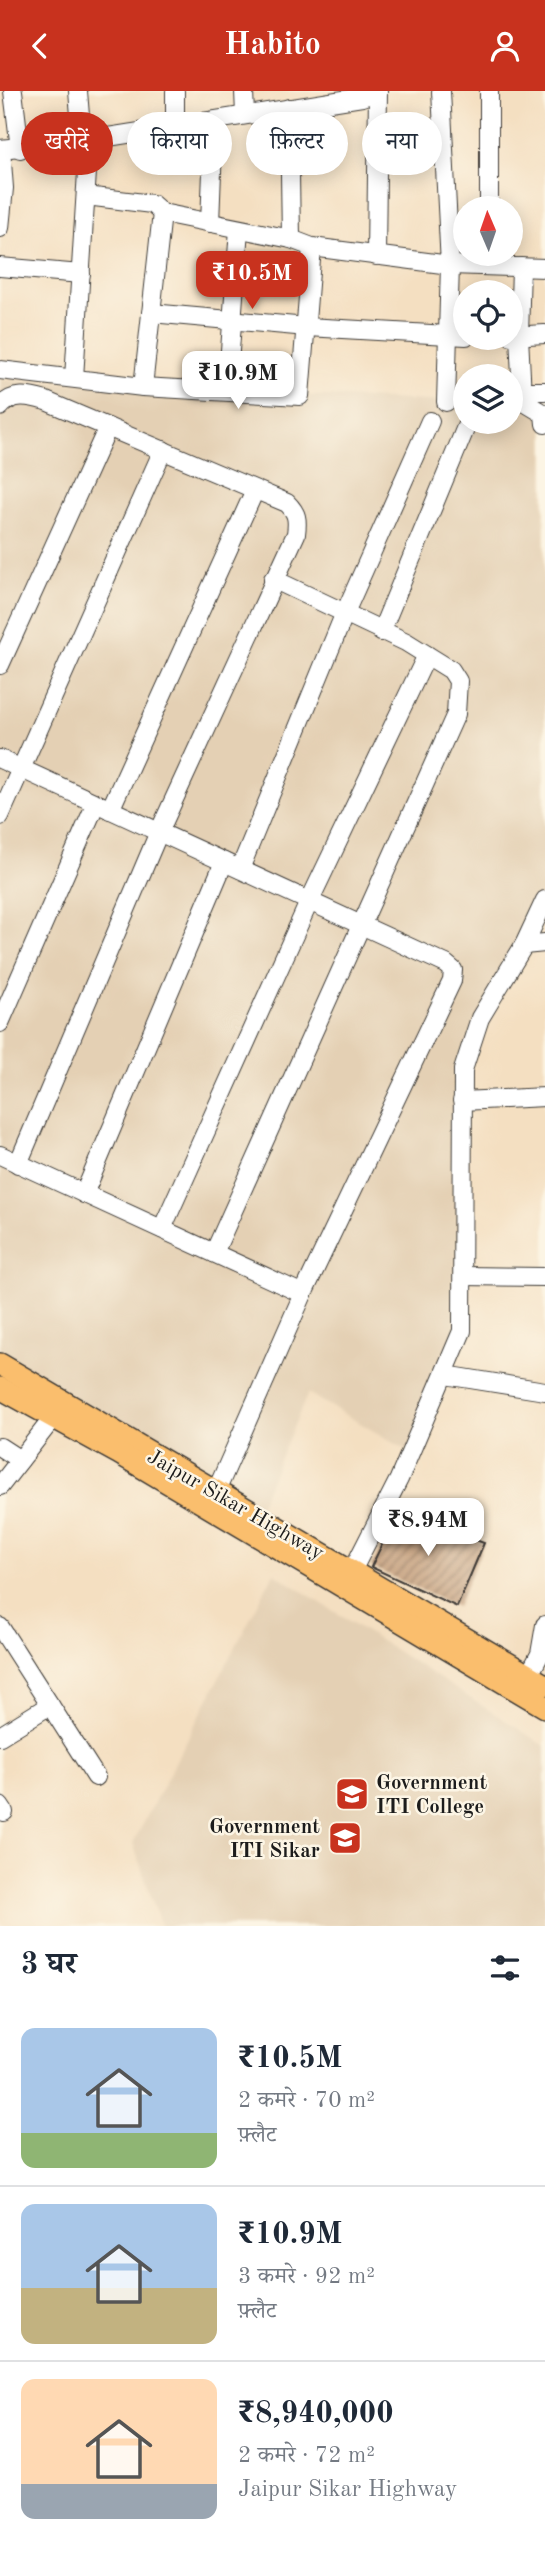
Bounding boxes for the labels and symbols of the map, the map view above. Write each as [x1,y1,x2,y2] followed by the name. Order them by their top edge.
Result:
[453,196,523,266] north arrow
[195,251,309,311] pin: ₹10.5M
[181,351,295,411] pin: ₹10.9M
[143,1446,327,1564] street label: Jaipur Sikar Highway
[371,1499,485,1558] pin: ₹8.94M
[376,1773,487,1818] place label: Government ITI College
[333,1775,371,1813] school or university icon: Government ITI College
[209,1817,320,1862] place label: Government ITI Sikar
[326,1819,364,1857] school or university icon: Government ITI Sikar

